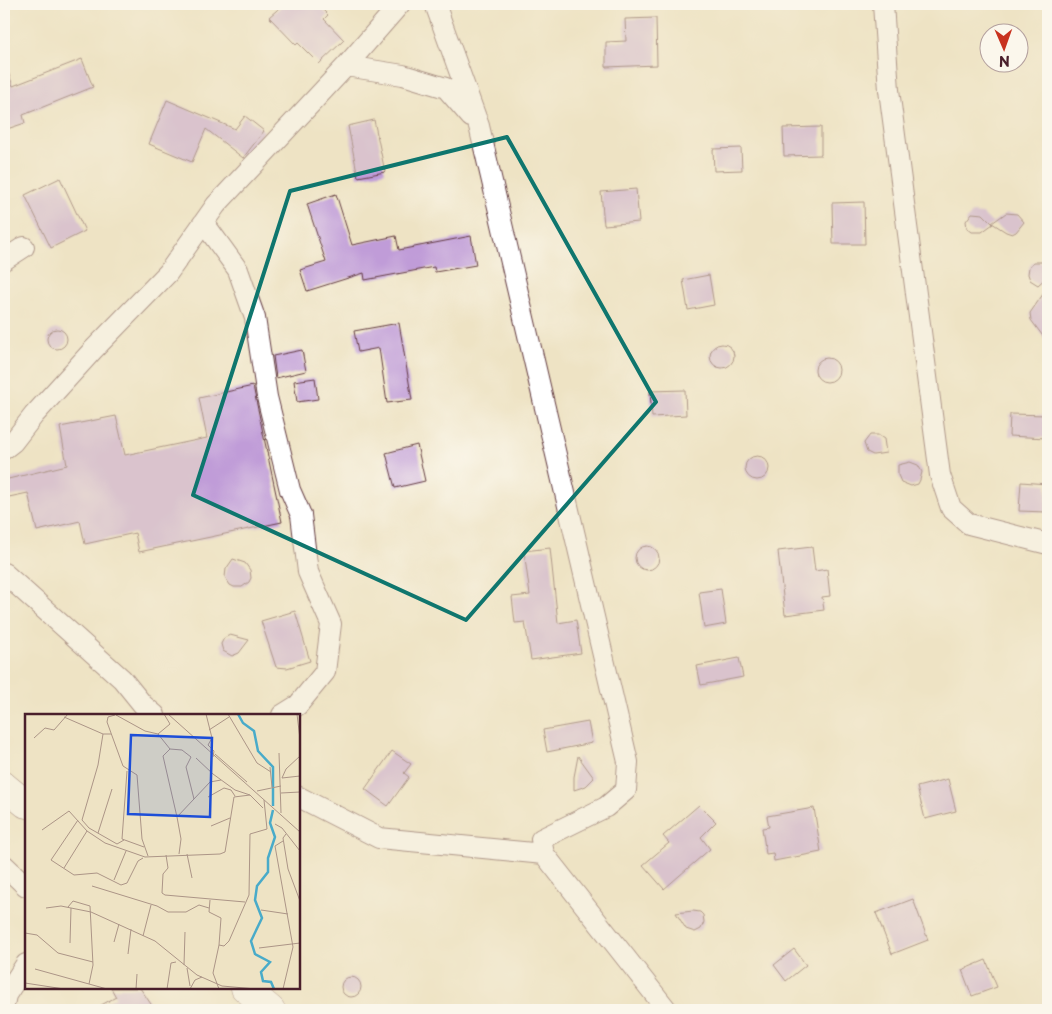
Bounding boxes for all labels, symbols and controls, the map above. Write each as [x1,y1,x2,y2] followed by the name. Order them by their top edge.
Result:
[980,22,1030,72] north arrow
[999,51,1010,72] text: N
[25,714,300,989] inset map

